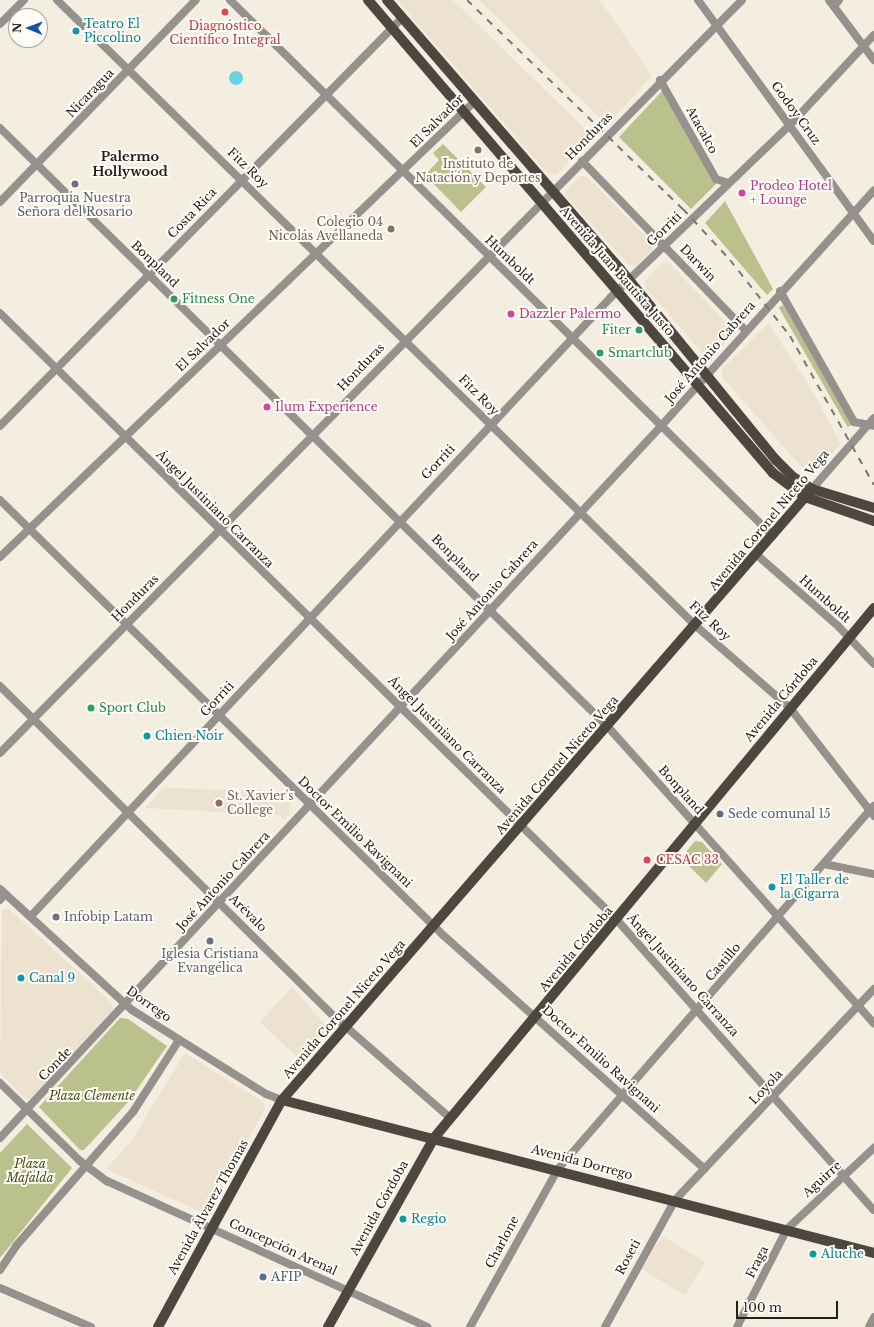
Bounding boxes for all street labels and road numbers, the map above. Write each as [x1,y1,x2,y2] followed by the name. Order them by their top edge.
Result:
[63,66,117,120] street label: Nicaragua
[768,78,824,148] street label: Godoy Cruz
[407,91,467,151] street label: El Salvador
[683,104,721,156] street label: Atacalco
[563,109,615,163] street label: Honduras
[225,145,271,191] street label: Fitz Roy
[165,185,219,241] street label: Costa Rica
[557,203,677,339] street label: Avenida Juan Bautista Justo
[644,209,684,249] street label: Gorriti
[482,233,538,287] street label: Humboldt
[128,238,182,290] street label: Bonpland
[677,242,719,284] street label: Darwin
[662,298,758,406] street label: José Antonio Cabrera
[173,316,233,374] street label: El Salvador
[335,340,387,394] street label: Honduras
[456,372,502,418] street label: Fitz Roy
[418,442,458,482] street label: Gorriti
[153,447,277,571] street label: Ángel Justiniano Carranza
[706,447,832,593] street label: Avenida Coronel Niceto Vega
[429,532,481,584] street label: Bonpland
[443,537,541,643] street label: José Antonio Cabrera
[108,571,162,625] street label: Honduras
[796,572,854,626] street label: Humboldt
[686,598,734,644] street label: Fitz Roy
[741,654,821,744] street label: Avenida Córdoba
[385,673,509,797] street label: Ángel Justiniano Carranza
[197,679,237,719] street label: Gorriti
[493,693,621,837] street label: Avenida Coronel Niceto Vega
[655,763,707,817] street label: Bonpland
[295,774,415,890] street label: Doctor Emilio Ravignani
[173,828,273,934] street label: José Antonio Cabrera
[226,891,270,935] street label: Arévalo
[536,904,616,994] street label: Avenida Córdoba
[624,911,742,1039] street label: Ángel Justiniano Carranza
[280,937,408,1081] street label: Avenida Coronel Niceto Vega
[702,940,744,984] street label: Castillo
[124,983,174,1025] street label: Dorrego
[539,1002,663,1116] street label: Doctor Emilio Ravignani
[36,1044,74,1084] street label: Conde
[746,1067,786,1107] street label: Loyola
[165,1136,251,1278] street label: Avenida Álvarez Thomas
[530,1141,634,1183] street label: Avenida Dorrego
[347,1158,411,1258] street label: Avenida Córdoba
[800,1158,844,1200] street label: Aguirre
[482,1213,522,1271] street label: Charlone
[227,1216,339,1278] street label: Concepción Arenal
[613,1237,643,1277] street label: Roseti
[743,1244,771,1280] street label: Fraga

